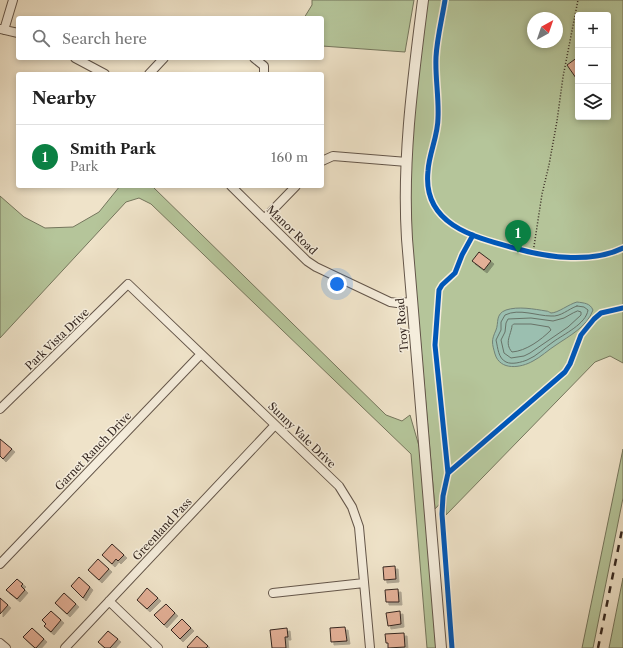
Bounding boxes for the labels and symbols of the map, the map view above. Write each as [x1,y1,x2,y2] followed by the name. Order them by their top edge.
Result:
[527,12,563,48] north arrow
[264,202,320,258] street label: Manor Road
[505,220,531,253] pin: 1
[327,274,347,294] your location
[393,297,411,353] street label: Troy Road
[22,305,92,373] street label: Park Vista Drive
[265,399,339,471] street label: Sunny Vale Drive
[52,409,134,493] street label: Garnet Ranch Drive
[129,495,195,563] street label: Greenland Pass

